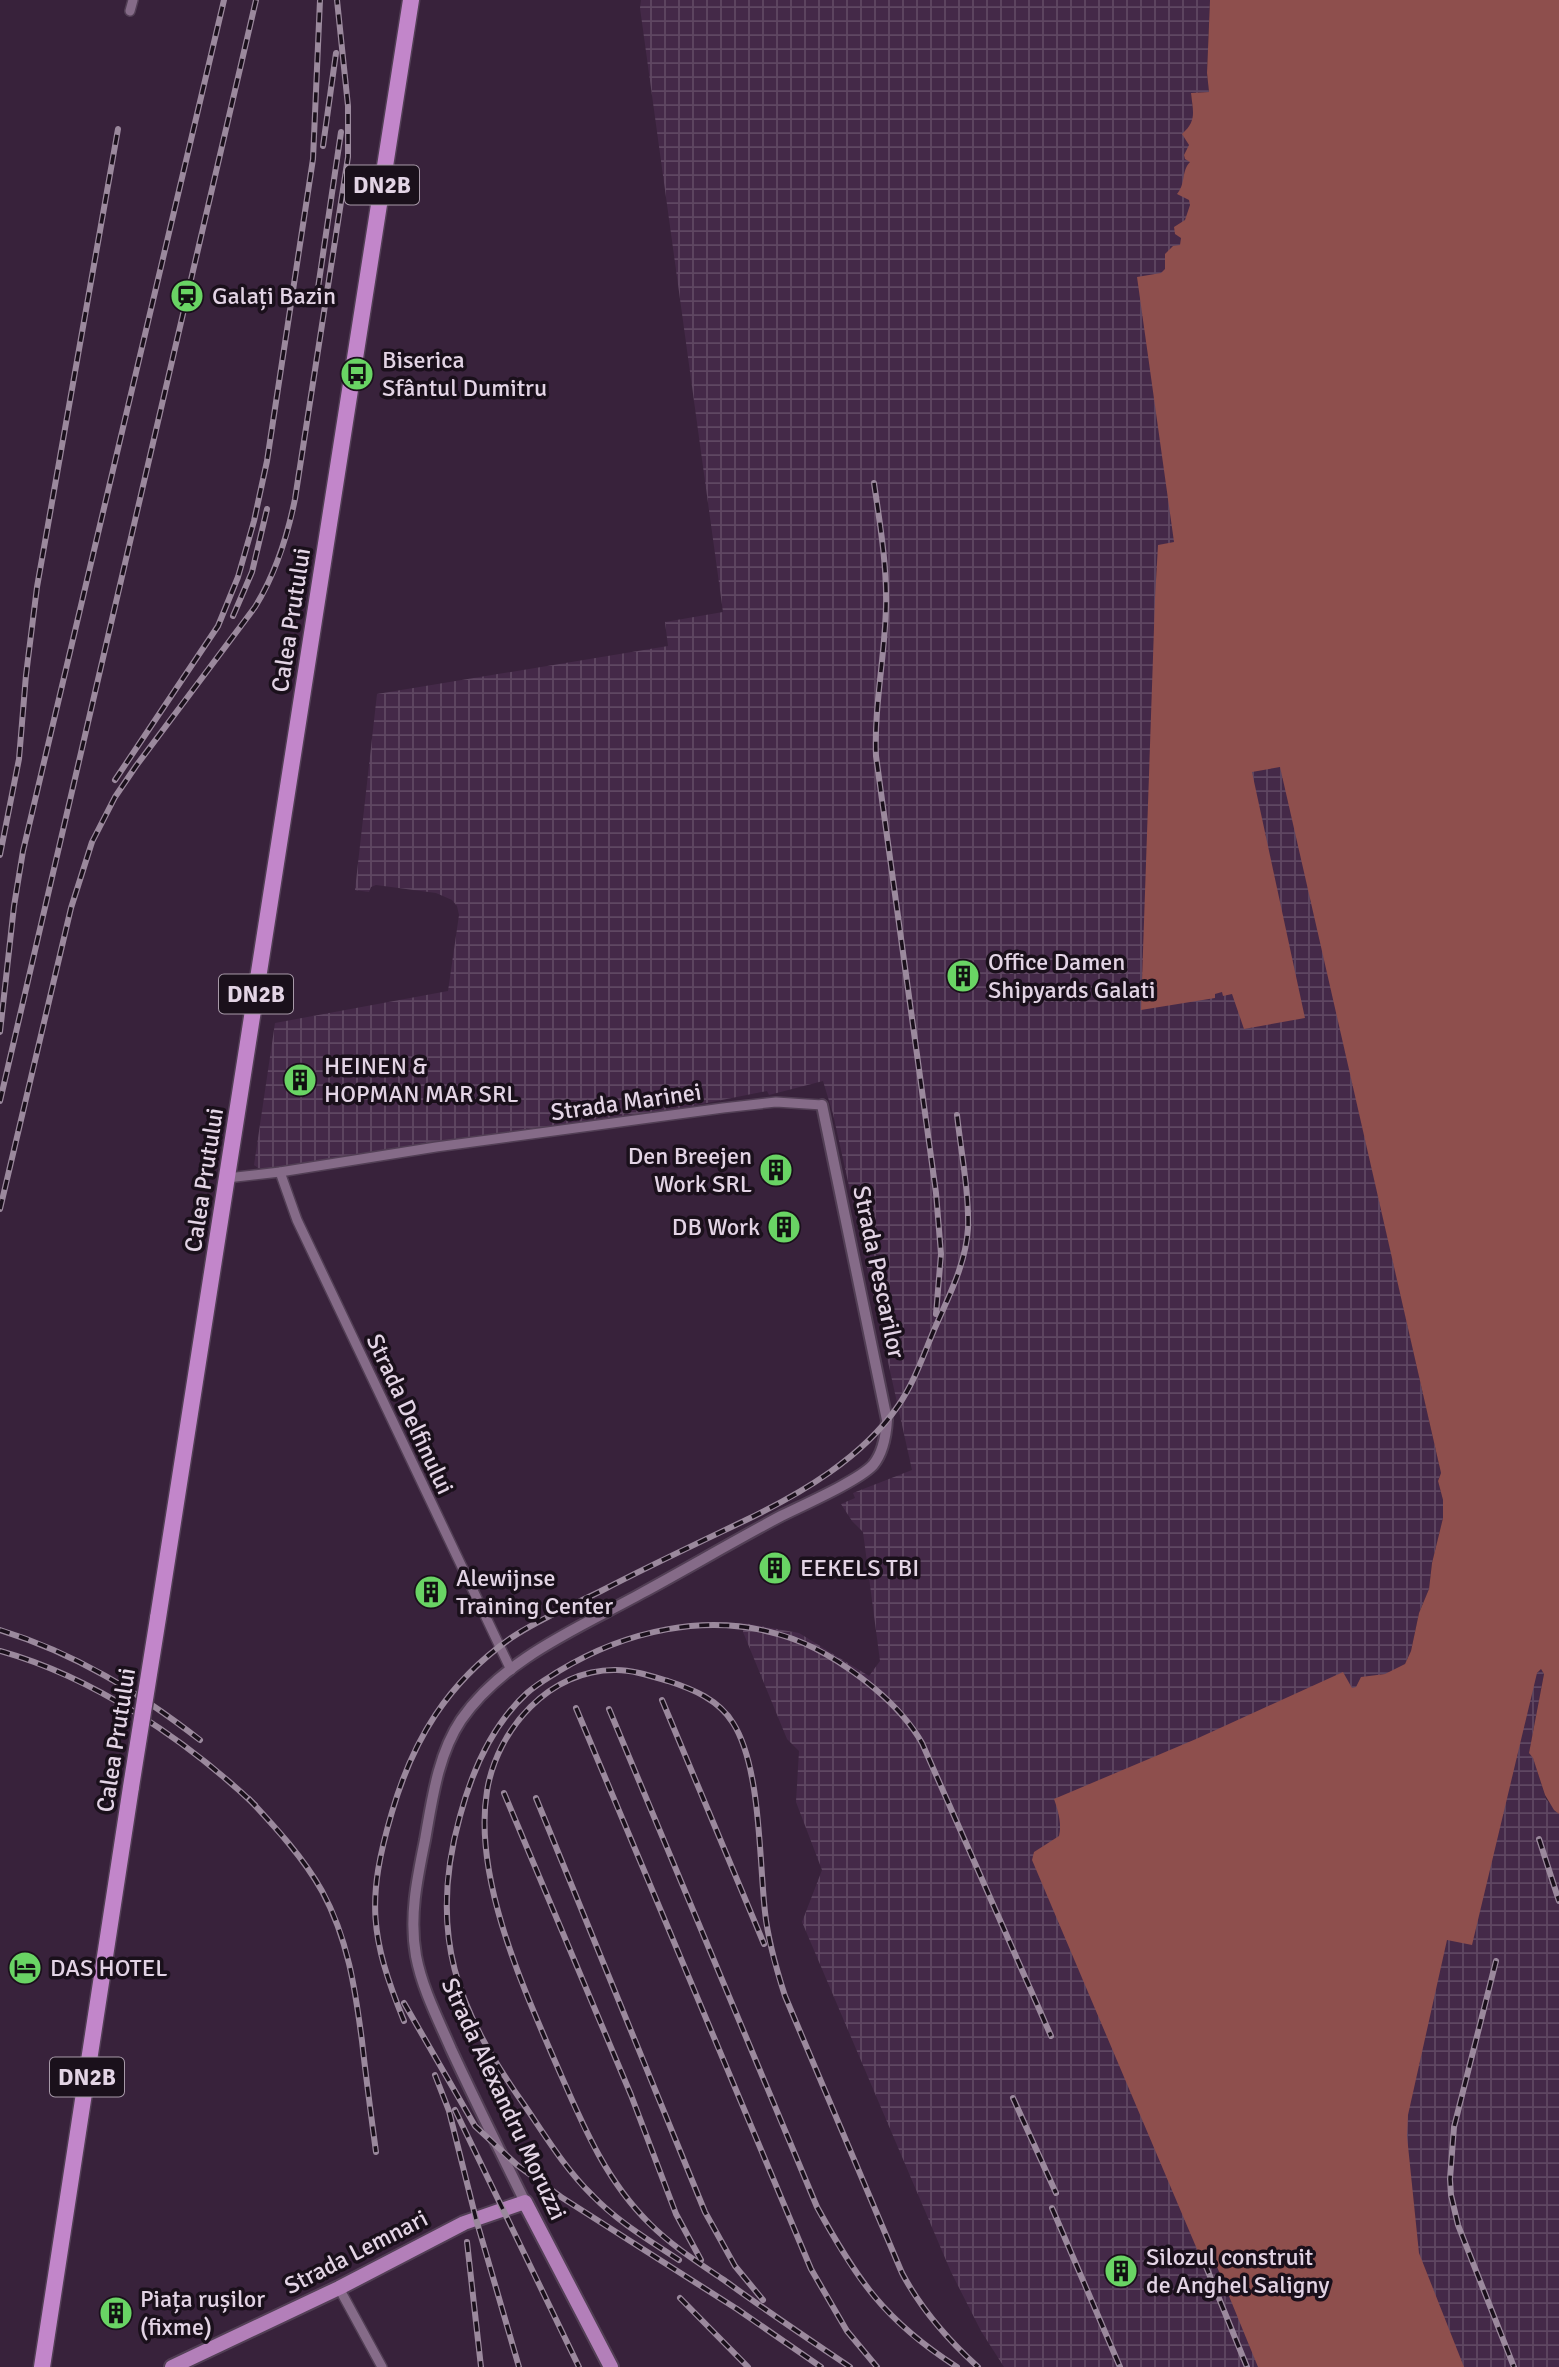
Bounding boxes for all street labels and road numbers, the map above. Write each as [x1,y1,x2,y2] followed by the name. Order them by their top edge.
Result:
[345,166,419,204] road number: DN2B
[265,546,317,694] street label: Calea Prutului
[219,974,293,1014] road number: DN2B
[549,1077,703,1127] street label: Strada Marinei
[178,1106,230,1254] street label: Calea Prutului
[846,1183,912,1361] street label: Strada Pescarilor
[360,1329,460,1499] street label: Strada Delfinului
[90,1666,142,1814] street label: Calea Prutului
[435,1973,573,2225] street label: Strada Alexandru Moruzzi
[50,2058,124,2096] road number: DN2B
[279,2203,433,2301] street label: Strada Lemnari

